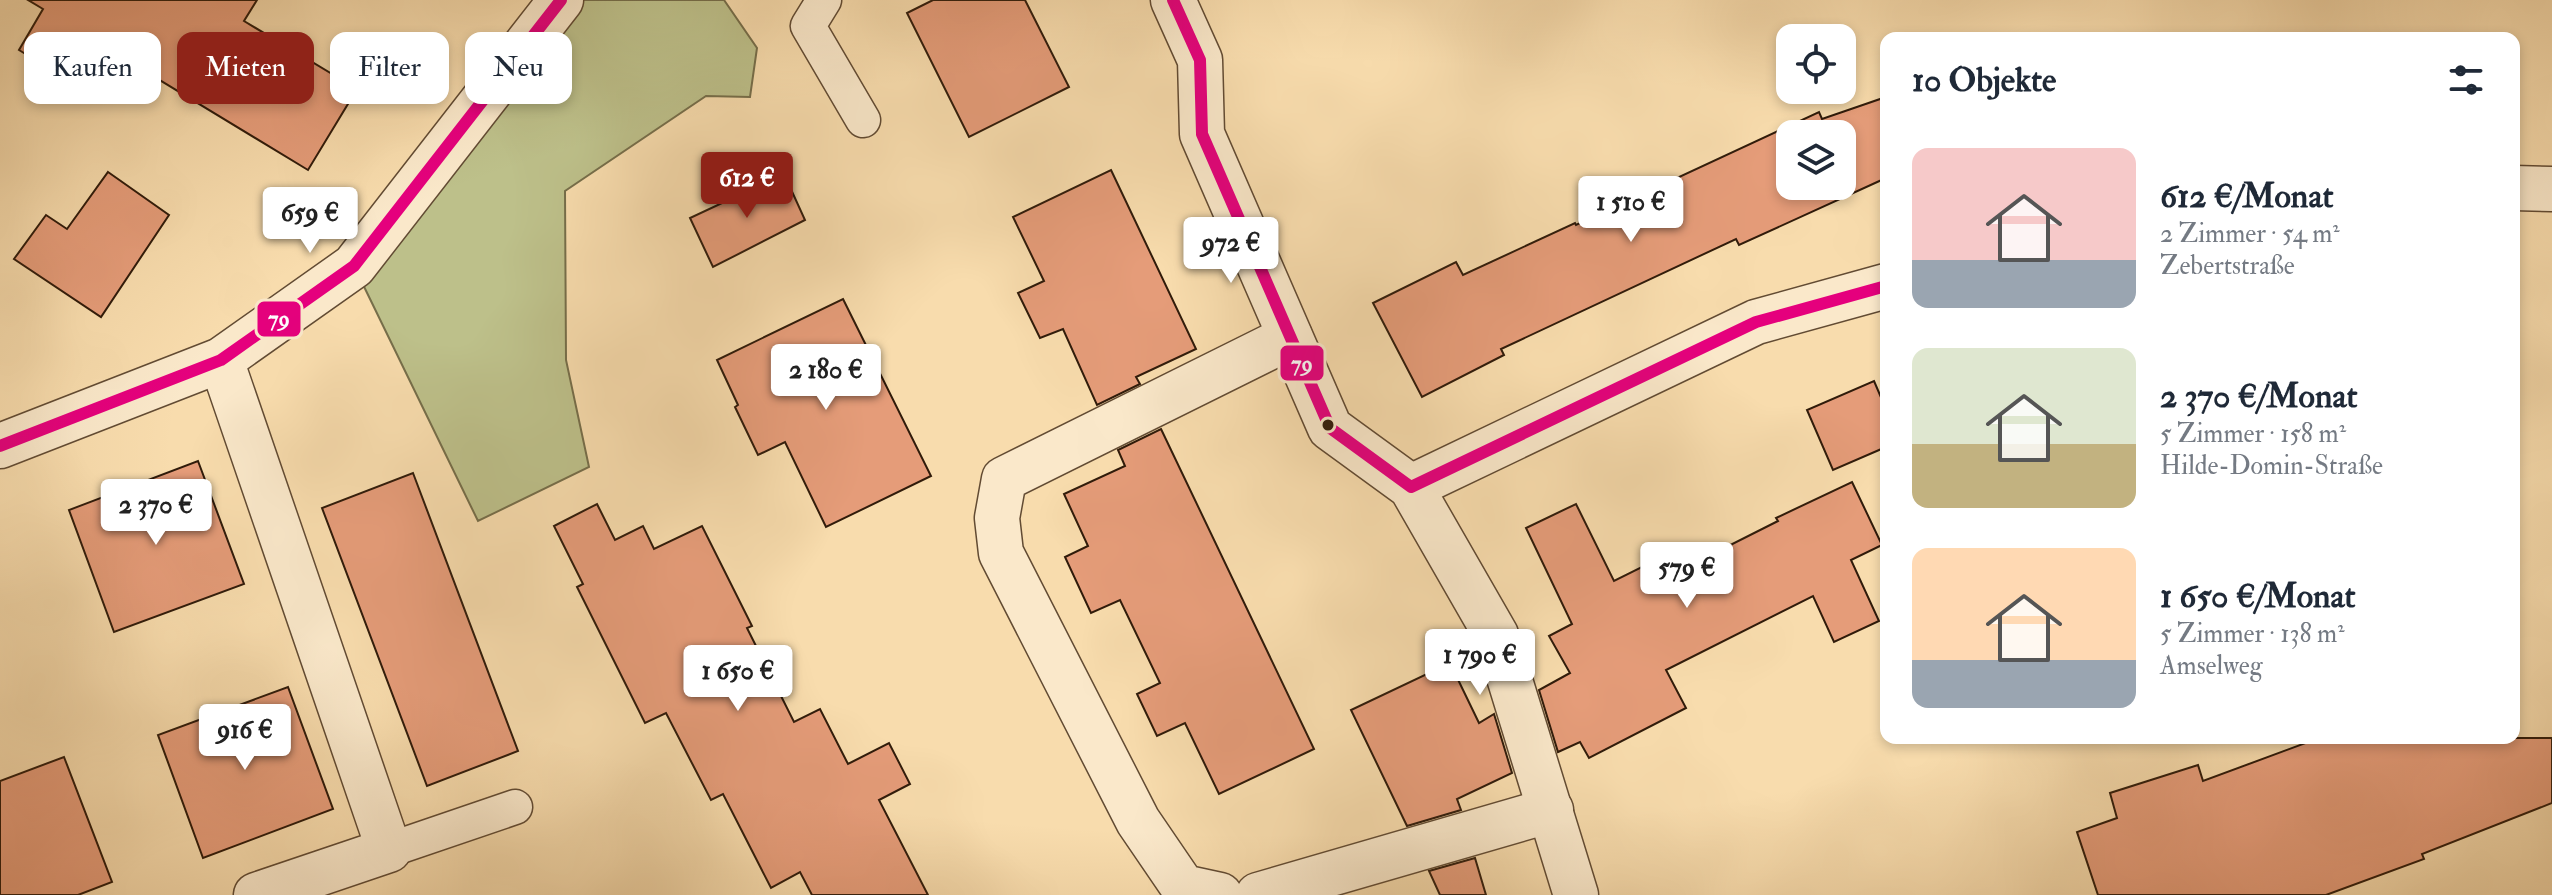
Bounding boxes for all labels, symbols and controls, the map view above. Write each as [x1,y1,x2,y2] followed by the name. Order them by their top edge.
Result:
[1776,24,1856,200] map controls
[1776,24,1856,104] button: locate
[24,32,161,104] chip: Kaufen
[177,32,314,104] chip: Mieten
[330,32,449,104] chip: Filter
[465,32,572,104] chip: Neu
[2444,58,2488,102] icon: filters
[1912,59,2056,102] text: 10 Objekte
[1776,120,1856,200] button: layers
[691,152,803,220] pin: 612 €
[719,162,775,194] text: 612 €
[2160,175,2333,218] text: 612 €/Monat
[1557,176,1705,244] pin: 1 510 €
[1976,180,2072,276] icon: home
[1596,186,1666,218] text: 1 510 €
[254,187,366,255] pin: 659 €
[281,197,339,229] text: 659 €
[1175,217,1287,285] pin: 972 €
[2160,218,2340,250] text: 2 Zimmer · 54 m²
[1201,227,1261,259] text: 972 €
[2160,250,2295,282] text: Zebertstraße
[256,300,302,338] line badge: 79
[268,305,290,333] text: 79
[752,344,900,412] pin: 2 180 €
[1279,344,1325,382] line badge: 79
[1291,350,1313,378] text: 79
[789,354,863,386] text: 2 180 €
[2160,375,2357,418] text: 2 370 €/Monat
[1976,380,2072,476] icon: home
[1320,417,1336,433] unlabelled marker
[2160,418,2346,450] text: 5 Zimmer · 158 m²
[2160,450,2383,482] text: Hilde-Domin-Straße
[82,479,230,547] pin: 2 370 €
[119,489,193,521] text: 2 370 €
[1631,542,1743,610] pin: 579 €
[1658,552,1716,584] text: 579 €
[2160,575,2356,618] text: 1 650 €/Monat
[1976,580,2072,676] icon: home
[2160,618,2345,650] text: 5 Zimmer · 138 m²
[1406,629,1554,697] pin: 1 790 €
[1443,639,1517,671] text: 1 790 €
[664,645,812,713] pin: 1 650 €
[2160,650,2262,682] text: Amselweg
[701,655,775,687] text: 1 650 €
[189,704,301,772] pin: 916 €
[217,714,273,746] text: 916 €

